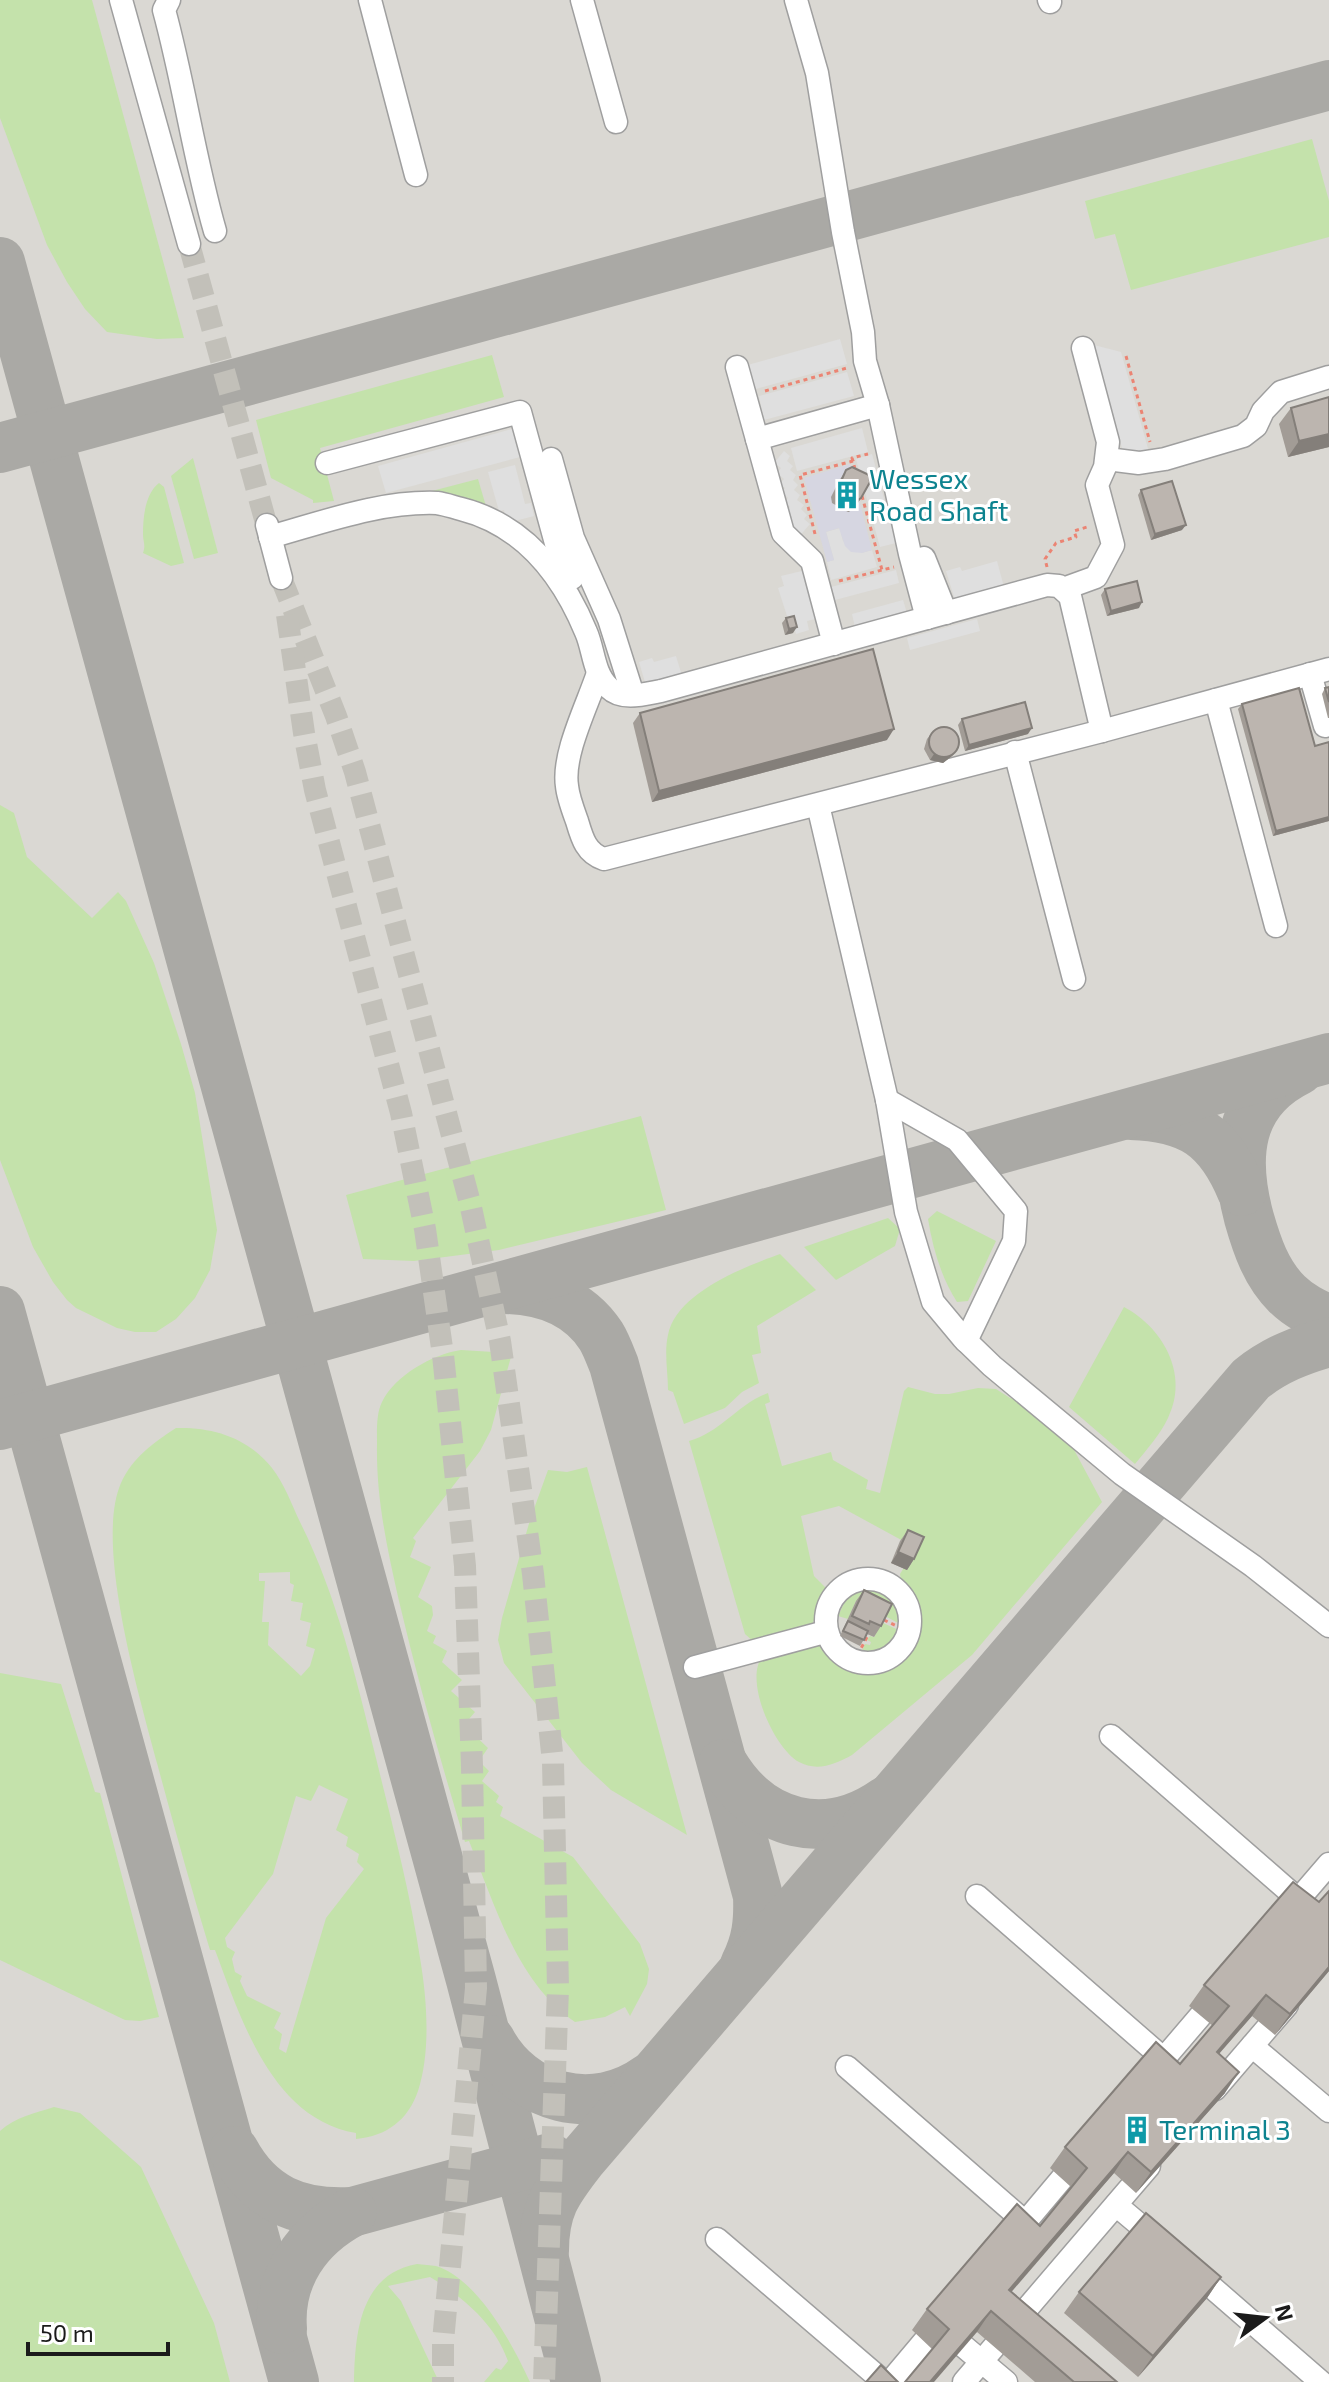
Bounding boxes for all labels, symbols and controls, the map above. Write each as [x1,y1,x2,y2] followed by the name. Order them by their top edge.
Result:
[869,461,1008,527] place label: Wessex Road Shaft
[832,480,862,510] building icon: Wessex Road Shaft
[1159,2112,1291,2146] place label: Terminal 3
[1122,2115,1152,2145] building icon: Terminal 3
[1225,2278,1305,2358] north arrow
[1271,2302,1300,2324] text: N
[28,2306,168,2356] scale bar
[40,2318,94,2347] text: 50 m

